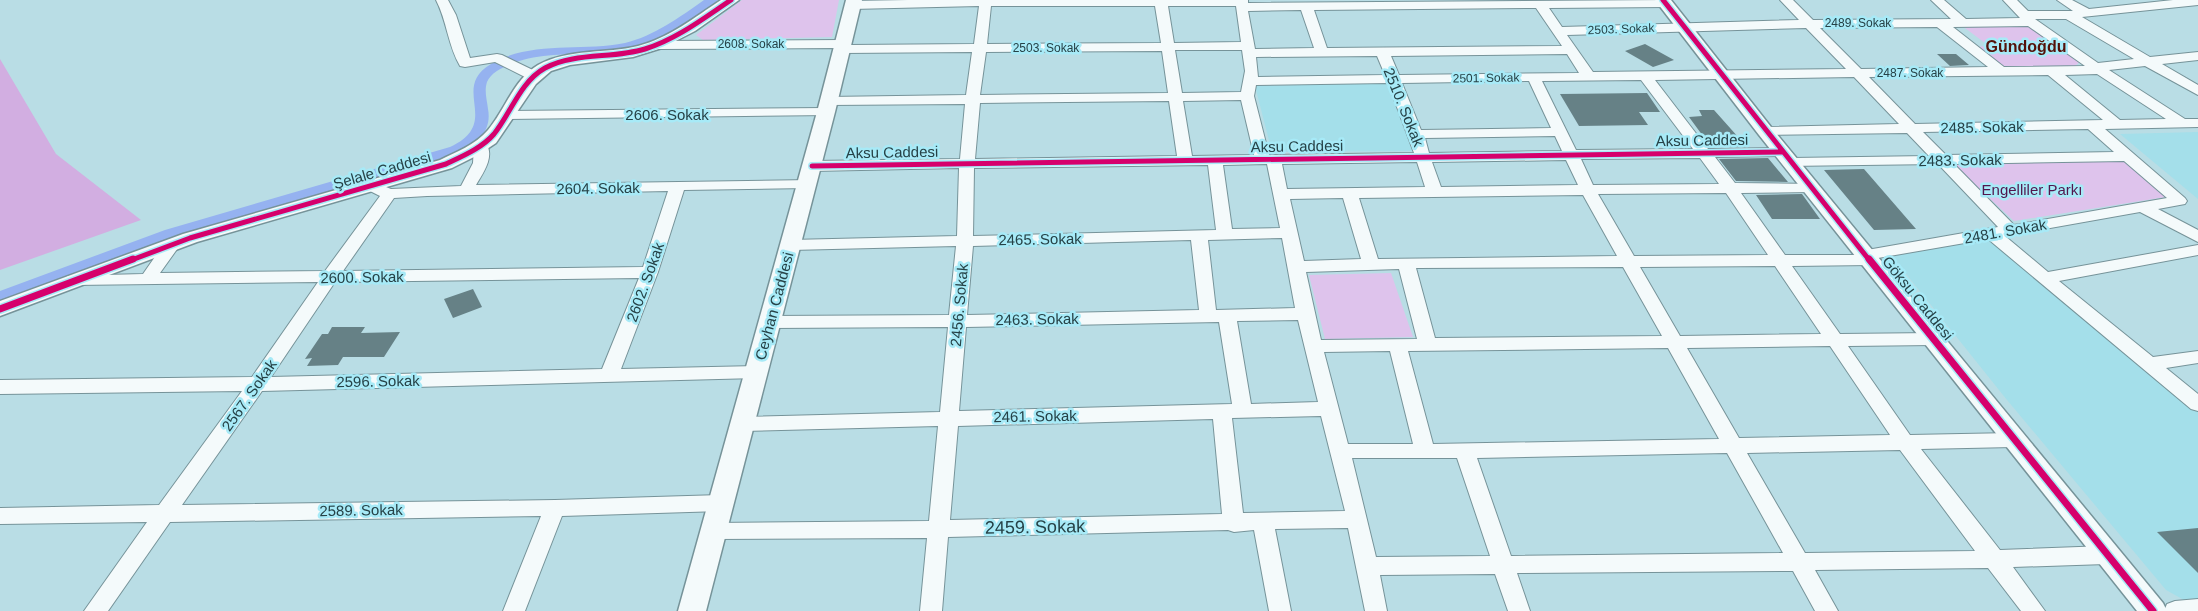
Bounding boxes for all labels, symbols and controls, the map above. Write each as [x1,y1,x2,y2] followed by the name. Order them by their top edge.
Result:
[1825,16,1892,30] street label: 2489. Sokak
[1587,21,1656,37] street label: 2503. Sokak
[718,37,785,51] street label: 2608. Sokak
[1986,38,2066,55] district label: Gündoğdu
[1013,41,1080,55] street label: 2503. Sokak
[1380,65,1428,149] street label: 2510. Sokak
[1877,66,1944,80] street label: 2487. Sokak
[1453,70,1520,86] street label: 2501. Sokak
[625,106,709,123] street label: 2606. Sokak
[1940,118,2024,136] street label: 2485. Sokak
[1656,131,1748,149] street label: Aksu Caddesi
[1251,137,1343,155] street label: Aksu Caddesi
[846,143,938,161] street label: Aksu Caddesi
[331,148,433,192] street label: Şelale Caddesi
[1918,151,2002,169] street label: 2483. Sokak
[556,179,640,197] street label: 2604. Sokak
[1982,181,2082,198] park label: Engelliler Parkı
[1962,215,2048,247] street label: 2481. Sokak
[998,230,1082,248] street label: 2465. Sokak
[623,239,667,324] street label: 2602. Sokak
[751,250,797,362] street label: Ceyhan Caddesi
[1879,253,1957,343] street label: Göksu Caddesi
[947,262,971,347] street label: 2456. Sokak
[320,268,404,286] street label: 2600. Sokak
[995,310,1079,328] street label: 2463. Sokak
[218,356,280,434] street label: 2567. Sokak
[336,372,420,390] street label: 2596. Sokak
[993,407,1077,425] street label: 2461. Sokak
[319,501,403,519] street label: 2589. Sokak
[985,516,1086,538] street label: 2459. Sokak

